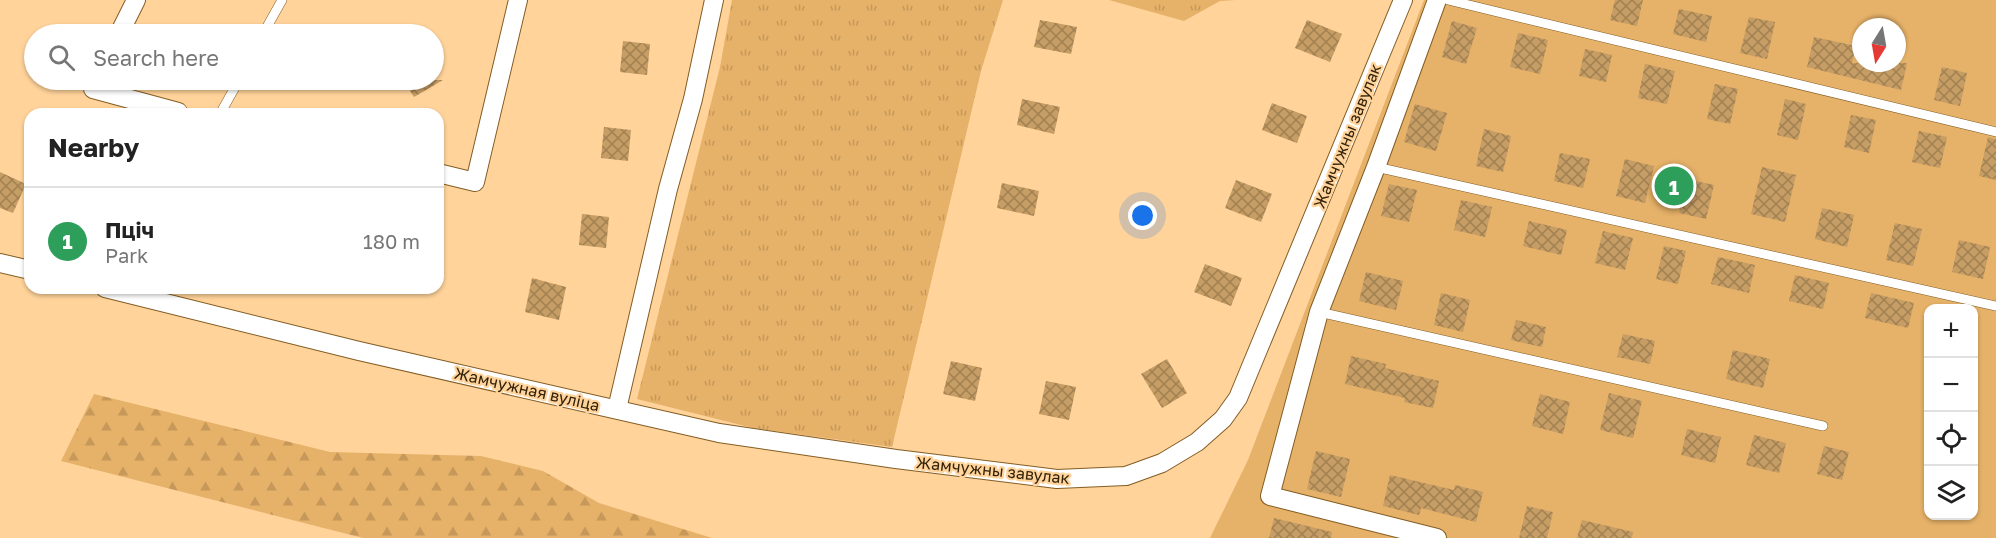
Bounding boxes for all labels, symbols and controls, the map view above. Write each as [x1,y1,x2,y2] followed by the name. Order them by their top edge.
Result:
[1852,18,1906,72] north arrow
[24,24,444,90] search box
[45,41,78,74] icon: search
[93,44,219,71] text: Search here
[1309,61,1385,211] street label: Жамчужны завулак
[48,132,139,163] text: Nearby
[1654,164,1694,208] pin: 1
[1128,201,1157,230] your location
[105,216,154,243] text: Пціч
[62,229,73,253] text: 1
[363,229,420,253] text: 180 m
[105,243,148,267] text: Park
[1924,304,1978,520] map controls
[1924,304,1978,358] button: +
[1924,358,1978,412] button: −
[452,363,602,415] street label: Жамчужная вуліца
[1924,412,1978,466] button: locate
[915,452,1071,488] street label: Жамчужны завулак
[1924,466,1978,520] button: layers

